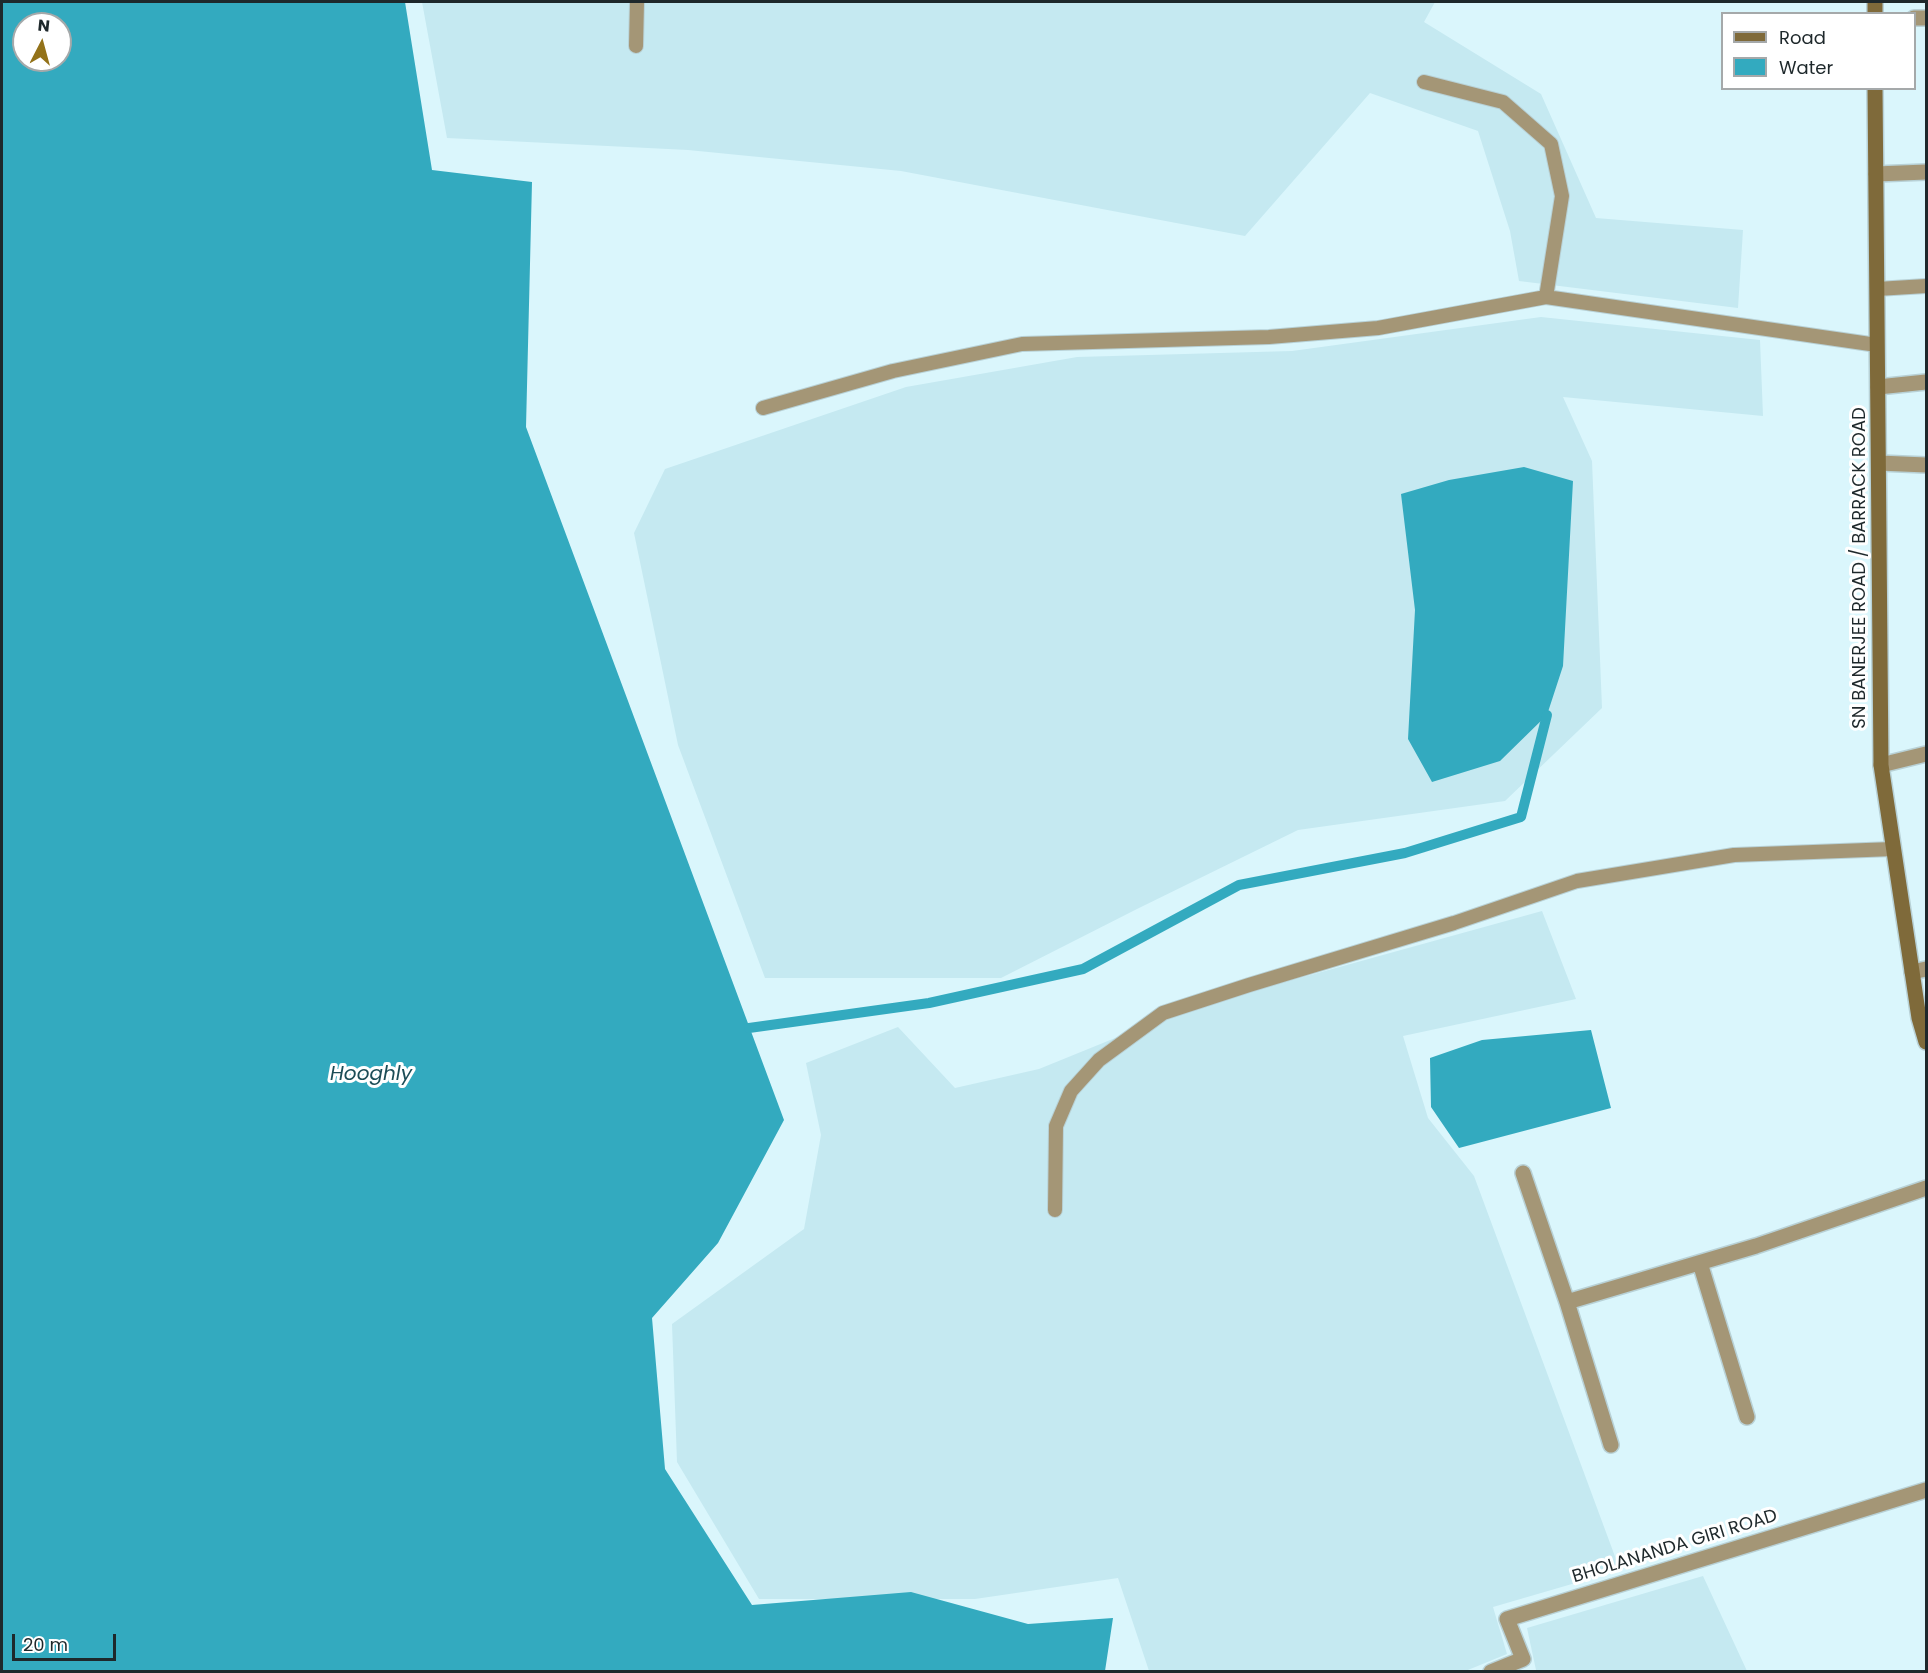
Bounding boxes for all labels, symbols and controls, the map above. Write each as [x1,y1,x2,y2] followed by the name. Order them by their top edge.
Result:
[12,12,72,72] north arrow
[1721,12,1916,90] legend
[37,14,51,38] text: N
[1779,25,1826,50] text: Road
[1779,55,1833,80] text: Water
[1849,407,1871,729] street label: SN BANERJEE ROAD / BARRACK ROAD
[330,1063,412,1087] water label: Hooghly
[1570,1506,1780,1588] street label: BHOLANANDA GIRI ROAD
[15,1622,118,1660] scale bar
[23,1632,68,1657] text: 20 m

